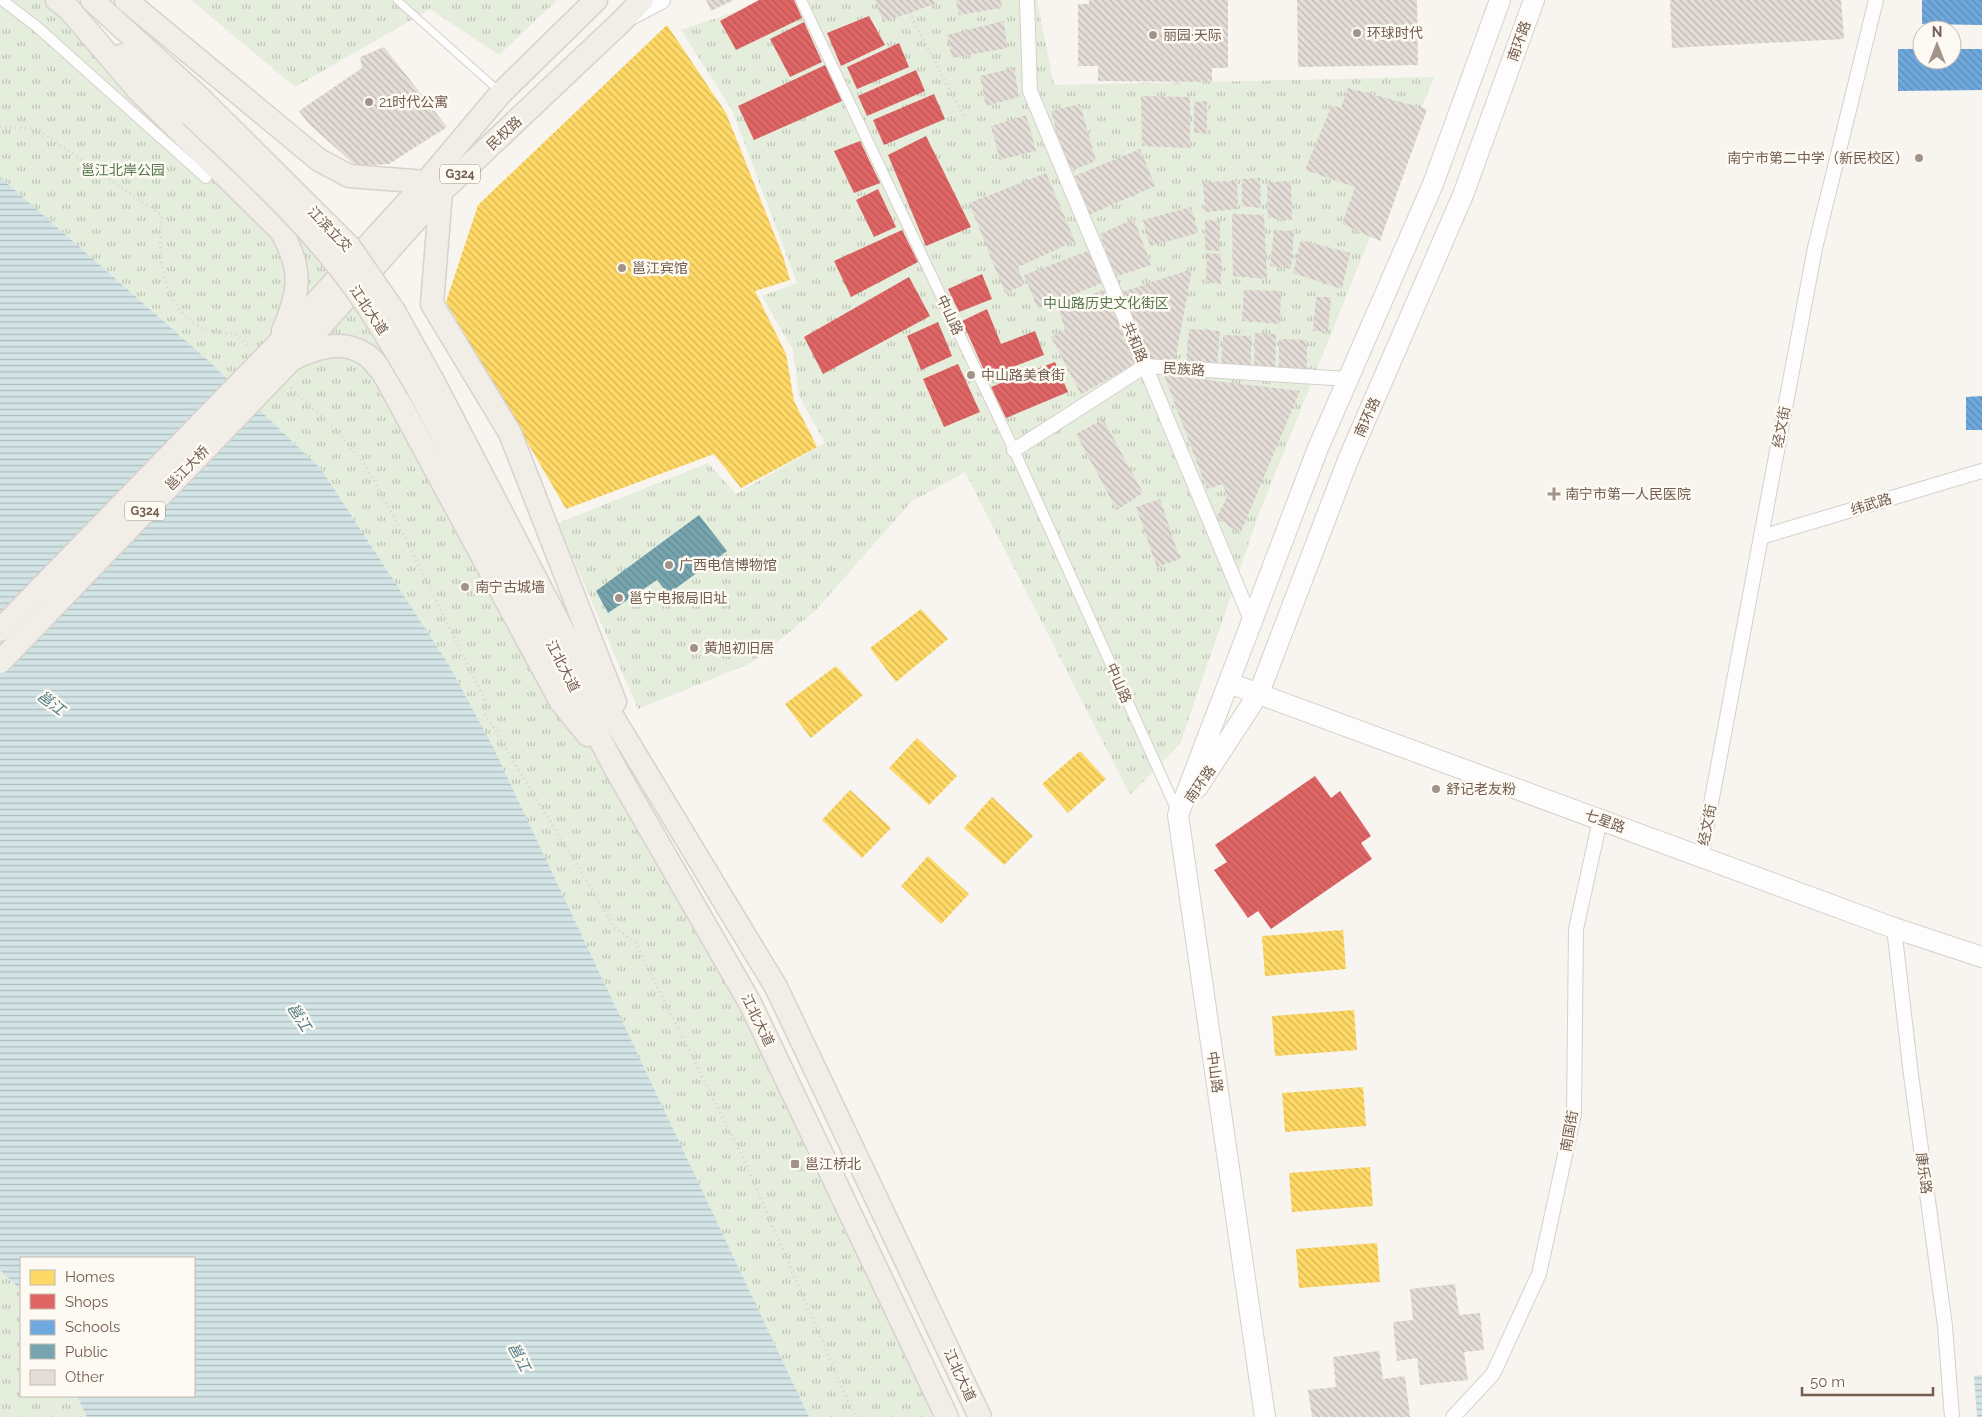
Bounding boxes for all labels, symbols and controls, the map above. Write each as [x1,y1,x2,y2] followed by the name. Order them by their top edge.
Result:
[1504,19,1534,63] street label: 南环路
[1912,20,1962,70] north arrow
[1932,24,1942,40] text: N
[1367,25,1423,41] place label: 环球时代
[1163,27,1222,43] place label: 丽园·天际
[1351,27,1363,39] marker: 环球时代
[1147,29,1159,41] marker: 丽园·天际
[379,94,448,110] place label: 21时代公寓
[363,96,375,108] marker: 21时代公寓
[483,113,525,153] street label: 民权路
[1727,150,1909,166] place label: 南宁市第二中学（新民校区）
[1913,152,1925,164] marker: 南宁市第二中学（新民校区）
[81,162,165,178] park label: 邕江北岸公园
[440,164,480,183] road number: G324
[305,203,355,255] street label: 江滨立交
[632,260,688,276] place label: 邕江宾馆
[616,262,628,274] marker: 邕江宾馆
[347,282,391,338] street label: 江北大道
[934,293,966,337] street label: 中山路
[1043,295,1169,311] park label: 中山路历史文化街区
[1119,320,1151,364] street label: 共和路
[1162,360,1206,378] street label: 民族路
[981,367,1065,383] place label: 中山路美食街
[965,369,977,381] marker: 中山路美食街
[1351,395,1383,439] street label: 南环路
[1769,405,1793,449] street label: 经文街
[162,442,212,494] street label: 邕江大桥
[1565,486,1691,502] place label: 南宁市第一人民医院
[1547,487,1561,501] marker: 南宁市第一人民医院
[1849,490,1893,518] street label: 纬武路
[125,502,165,520] road number: G324
[679,557,777,573] place label: 广西电信博物馆
[663,559,675,571] marker: 广西电信博物馆
[475,579,545,595] place label: 南宁古城墙
[459,581,471,593] marker: 南宁古城墙
[629,590,727,606] place label: 邕宁电报局旧址
[613,592,625,604] marker: 邕宁电报局旧址
[543,637,583,695] street label: 江北大道
[704,640,774,656] place label: 黄旭初旧居
[688,642,700,654] marker: 黄旭初旧居
[1103,661,1135,705] street label: 中山路
[34,687,70,720] water label: 邕江
[1181,762,1219,806] street label: 南环路
[1446,781,1516,797] place label: 舒记老友粉
[1430,783,1442,795] marker: 舒记老友粉
[1695,803,1719,847] street label: 经文街
[1583,806,1627,836] street label: 七星路
[739,991,777,1049] street label: 江北大道
[283,1000,316,1036] water label: 邕江
[1204,1050,1226,1094] street label: 中山路
[1557,1109,1581,1153] street label: 南国街
[1913,1151,1935,1195] street label: 康乐路
[805,1156,861,1172] place label: 邕江桥北
[789,1158,801,1170] marker: 邕江桥北
[20,1257,195,1397] legend
[65,1268,115,1286] text: Homes
[65,1293,108,1311] text: Shops
[65,1318,120,1336] text: Schools
[504,1340,535,1376] water label: 邕江
[65,1343,108,1361] text: Public
[941,1346,979,1404] street label: 江北大道
[1802,1364,1933,1396] scale bar
[65,1368,105,1386] text: Other
[1810,1373,1845,1391] text: 50 m

